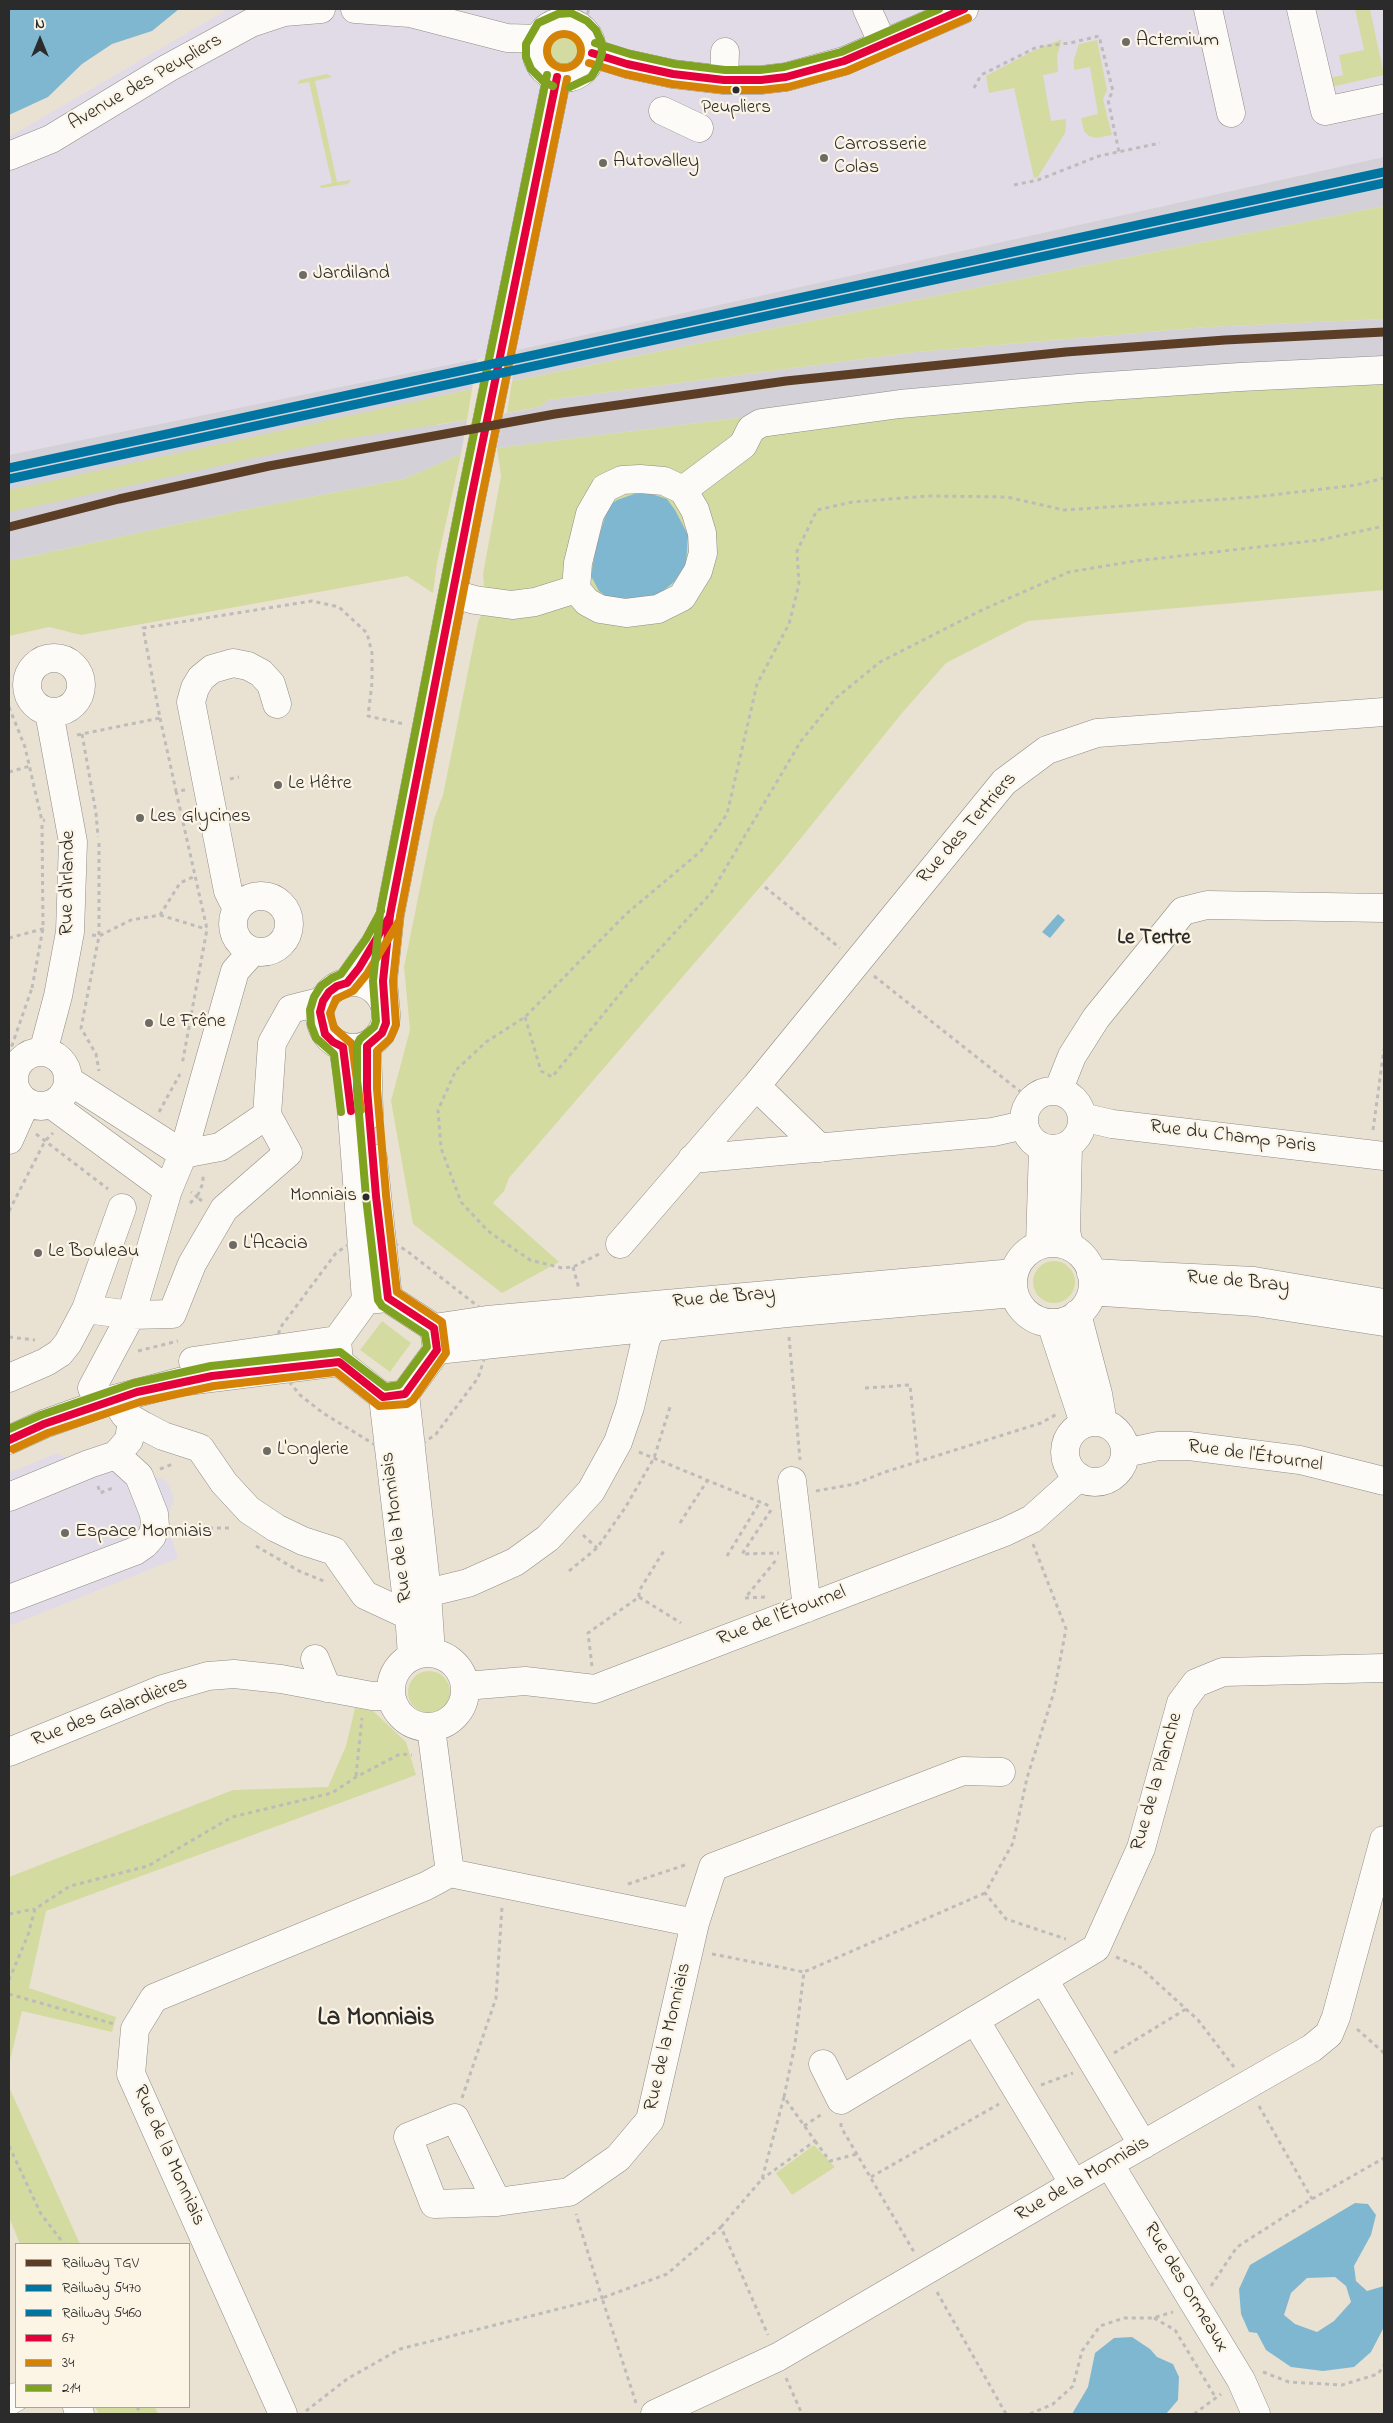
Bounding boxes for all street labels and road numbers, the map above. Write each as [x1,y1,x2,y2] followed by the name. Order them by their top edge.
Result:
[65,29,227,137] street label: Avenue des Peupliers
[913,768,1023,890] street label: Rue des Tertriers
[56,830,82,936] street label: Rue d'Irlande
[1148,1116,1318,1160] street label: Rue du Champ Paris
[1186,1267,1290,1299] street label: Rue de Bray
[672,1283,776,1315] street label: Rue de Bray
[1186,1436,1324,1478] street label: Rue de l'Étournel
[377,1451,419,1603] street label: Rue de la Monniais
[714,1581,850,1653] street label: Rue de l'Étournel
[29,1672,191,1754] street label: Rue des Galardières
[1127,1710,1189,1854] street label: Rue de la Planche
[640,1961,698,2113] street label: Rue de la Monniais
[126,2082,210,2230] street label: Rue de la Monniais
[1012,2132,1154,2228] street label: Rue de la Monniais
[1137,2219,1233,2357] street label: Rue des Ormeaux

